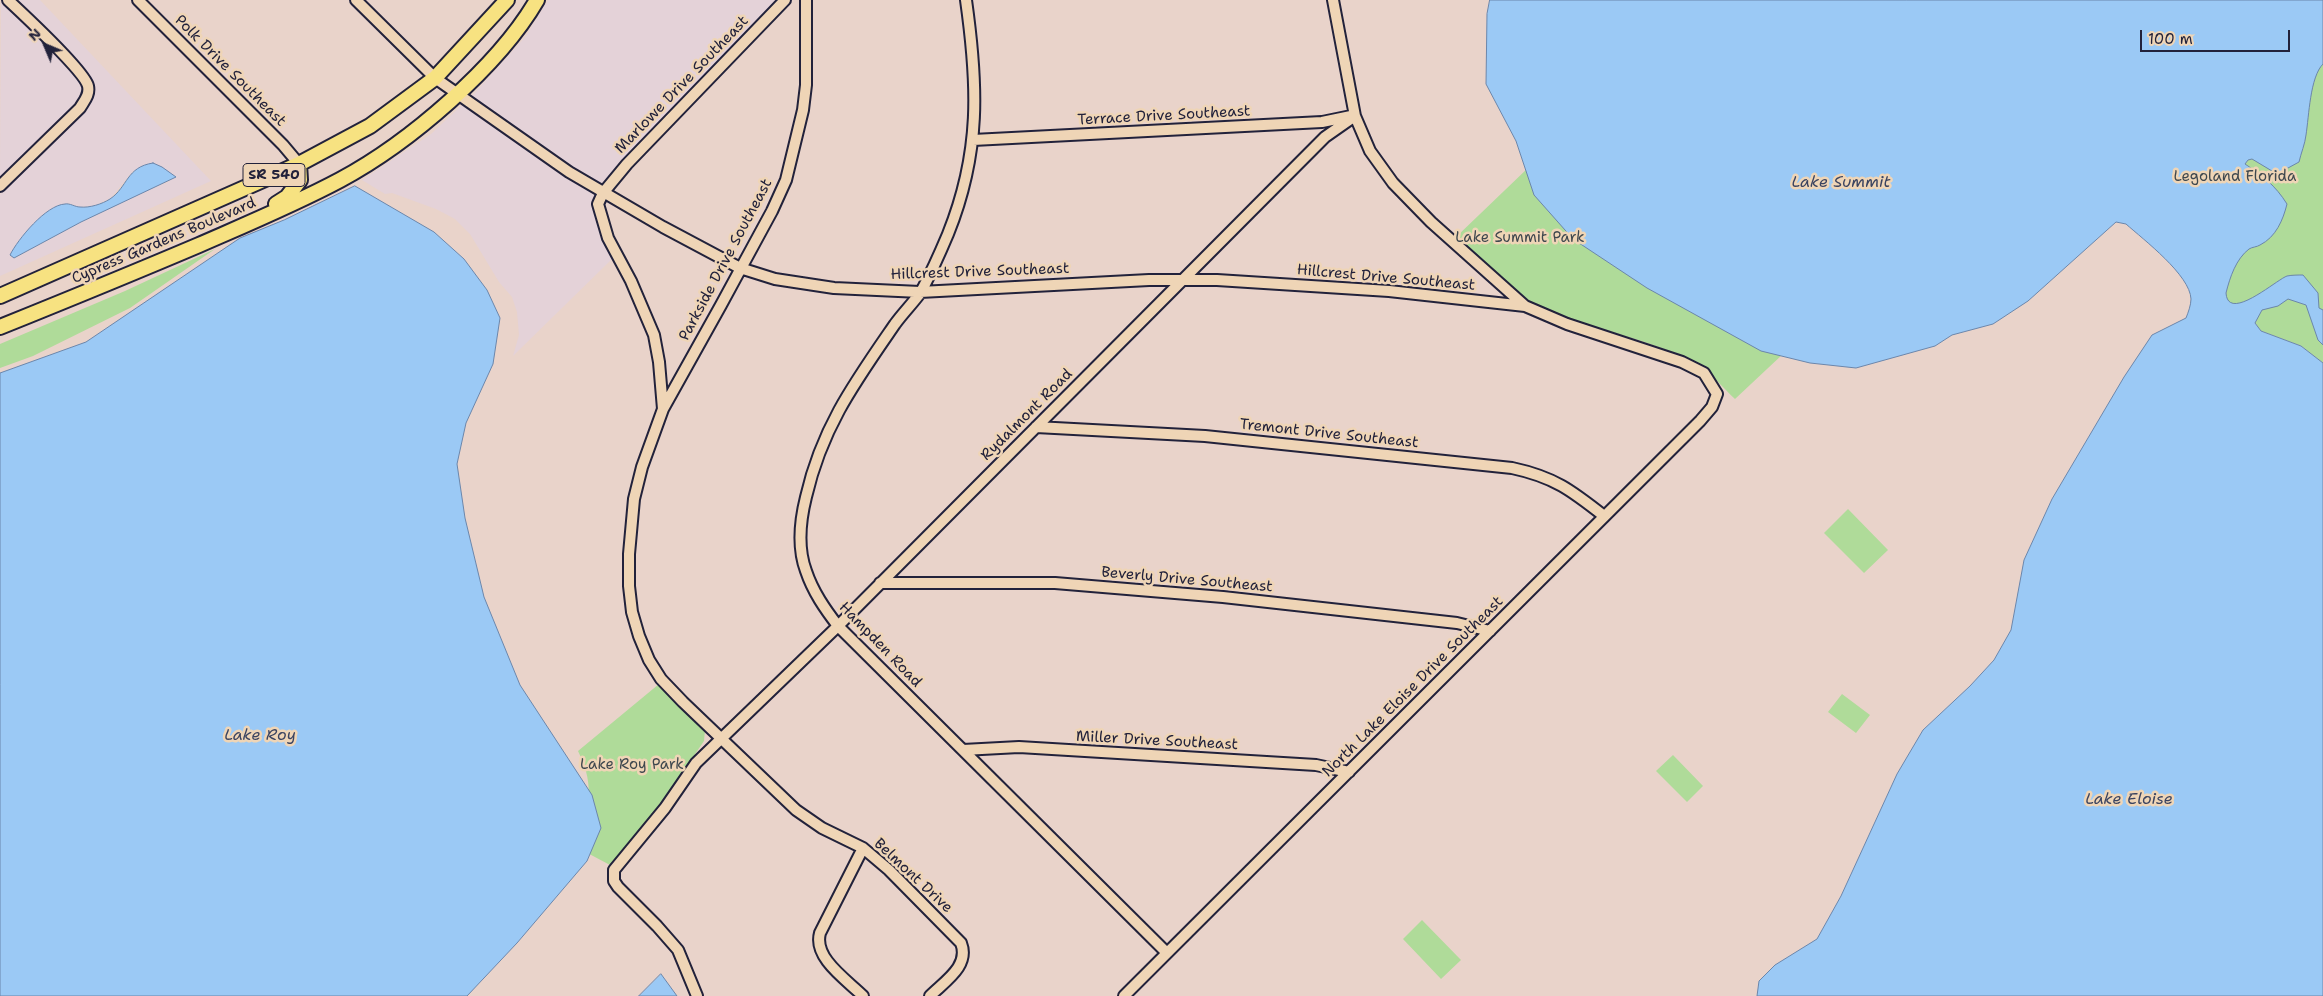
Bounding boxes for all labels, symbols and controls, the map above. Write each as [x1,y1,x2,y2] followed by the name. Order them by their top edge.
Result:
[171,12,289,130] street label: Polk Drive Southeast
[611,12,753,158] street label: Marlowe Drive Southeast
[20,20,70,70] north arrow
[2143,20,2293,52] scale bar
[24,24,45,45] text: N
[2148,29,2193,49] text: 100 m
[1077,102,1251,130] street label: Terrace Drive Southeast
[243,164,305,186] road number: SR 540
[2174,168,2296,186] park label: Legoland Florida
[1792,173,1890,193] water label: Lake Summit
[676,176,776,344] street label: Parkside Drive Southeast
[69,194,259,288] street label: Cypress Gardens Boulevard
[1455,229,1585,247] park label: Lake Summit Park
[890,260,1070,284] street label: Hillcrest Drive Southeast
[1296,261,1476,295] street label: Hillcrest Drive Southeast
[977,365,1077,465] street label: Rydalmont Road
[1239,416,1419,452] street label: Tremont Drive Southeast
[1100,564,1274,596] street label: Beverly Drive Southeast
[1319,593,1507,781] street label: North Lake Eloise Drive Southeast
[835,599,925,691] street label: Hampden Road
[224,726,296,746] water label: Lake Roy
[1075,728,1239,754] street label: Miller Drive Southeast
[580,756,684,774] park label: Lake Roy Park
[2085,790,2173,810] water label: Lake Eloise
[870,835,956,917] street label: Belmont Drive

